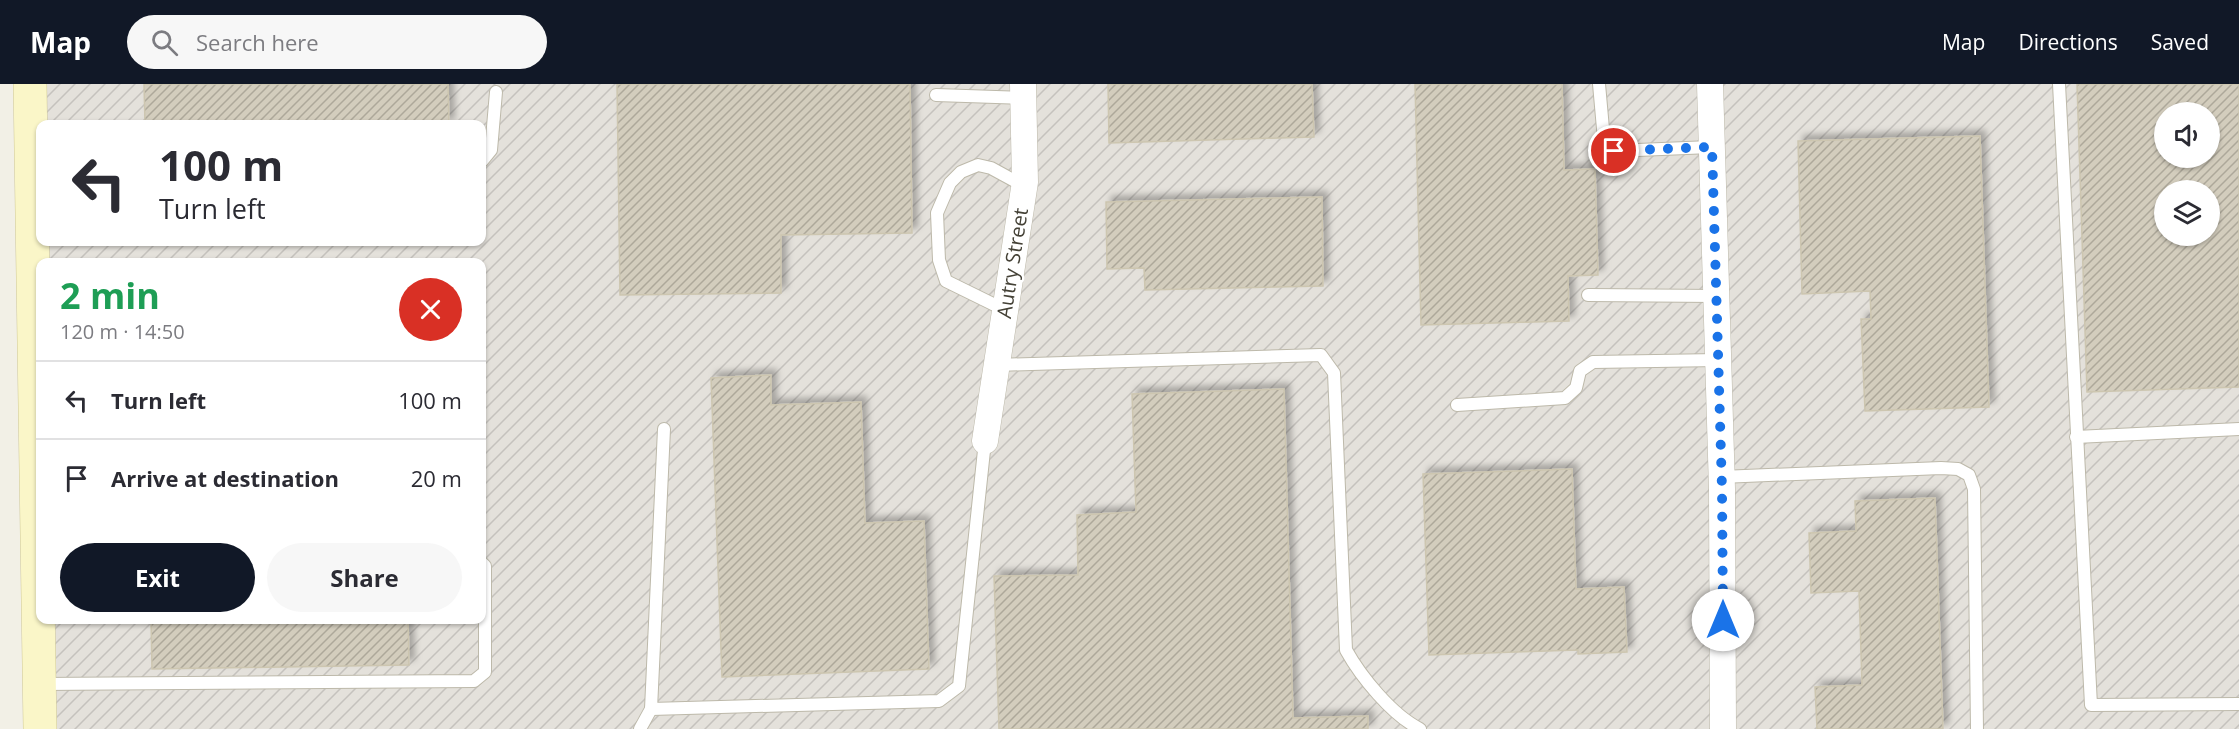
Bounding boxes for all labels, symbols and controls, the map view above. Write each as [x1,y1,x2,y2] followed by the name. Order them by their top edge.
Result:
[127,15,547,69] search box
[30,23,91,61] text: Map
[148,26,181,59] icon: search
[196,27,319,57] text: Search here
[1942,28,1985,56] text: Map
[2018,28,2118,56] text: Directions
[2151,28,2209,56] text: Saved
[2154,102,2220,246] map controls
[2154,102,2220,168] button: sound
[1588,125,1639,176] pin
[1597,134,1630,167] icon: arrive
[159,136,283,193] text: 100 m
[60,144,138,222] icon: left
[2154,180,2220,246] button: layers
[159,190,266,227] text: Turn left
[990,206,1034,320] street label: Autry Street
[60,271,160,320] text: 2 min
[399,278,462,341] button: close
[60,318,185,345] text: 120 m · 14:50
[60,384,93,417] icon: left
[111,385,206,415] text: Turn left
[398,385,462,415] text: 100 m
[60,462,93,495] icon: arrive
[111,463,339,493] text: Arrive at destination
[411,463,462,493] text: 20 m
[60,543,255,612] button: Exit
[267,543,462,612] button: Share
[1691,588,1755,652] position arrow

